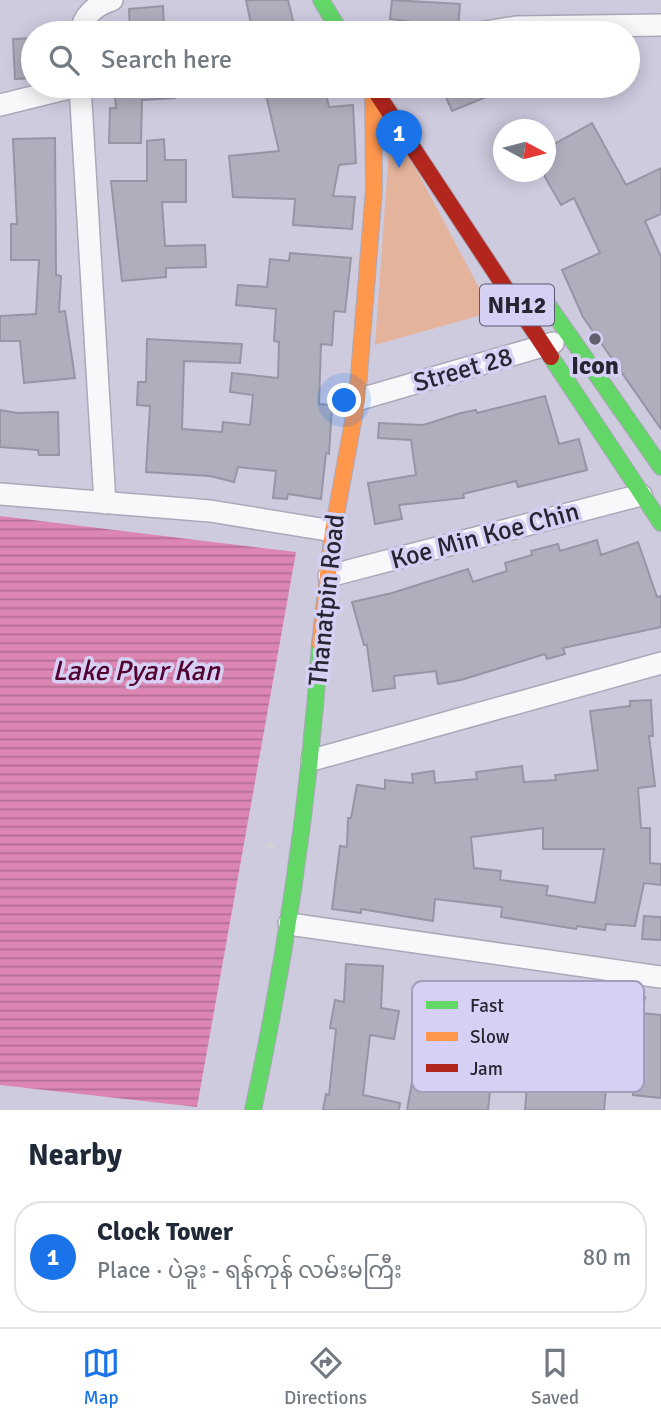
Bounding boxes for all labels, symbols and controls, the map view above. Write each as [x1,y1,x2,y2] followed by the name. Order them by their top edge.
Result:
[21,21,640,98] search box
[45,41,83,79] icon: search
[101,44,232,76] text: Search here
[376,110,422,168] pin: 1
[493,119,556,182] north arrow
[480,284,554,326] road number: NH12
[587,331,603,347] marker: Icon
[410,341,516,399] street label: Street 28
[571,350,619,382] place label: Icon
[327,383,361,417] your location
[387,495,583,577] street label: Koe Min Koe Chin
[302,512,352,688] street label: Thanatpin Road
[52,654,221,688] water label: Lake Pyar Kan
[412,981,644,1092] legend
[470,994,504,1018] text: Fast
[470,1025,510,1049] text: Slow
[470,1057,503,1081] text: Jam
[28,1137,122,1174] text: Nearby
[97,1216,233,1248] text: Clock Tower
[47,1243,59,1272] text: 1
[583,1243,631,1272] text: 80 m
[97,1256,402,1285] text: Place · ပဲခူး - ရန်ကုန် လမ်းမကြီး
[82,1344,120,1410] tab: Map
[284,1344,367,1410] tab: Directions
[531,1344,579,1410] tab: Saved

